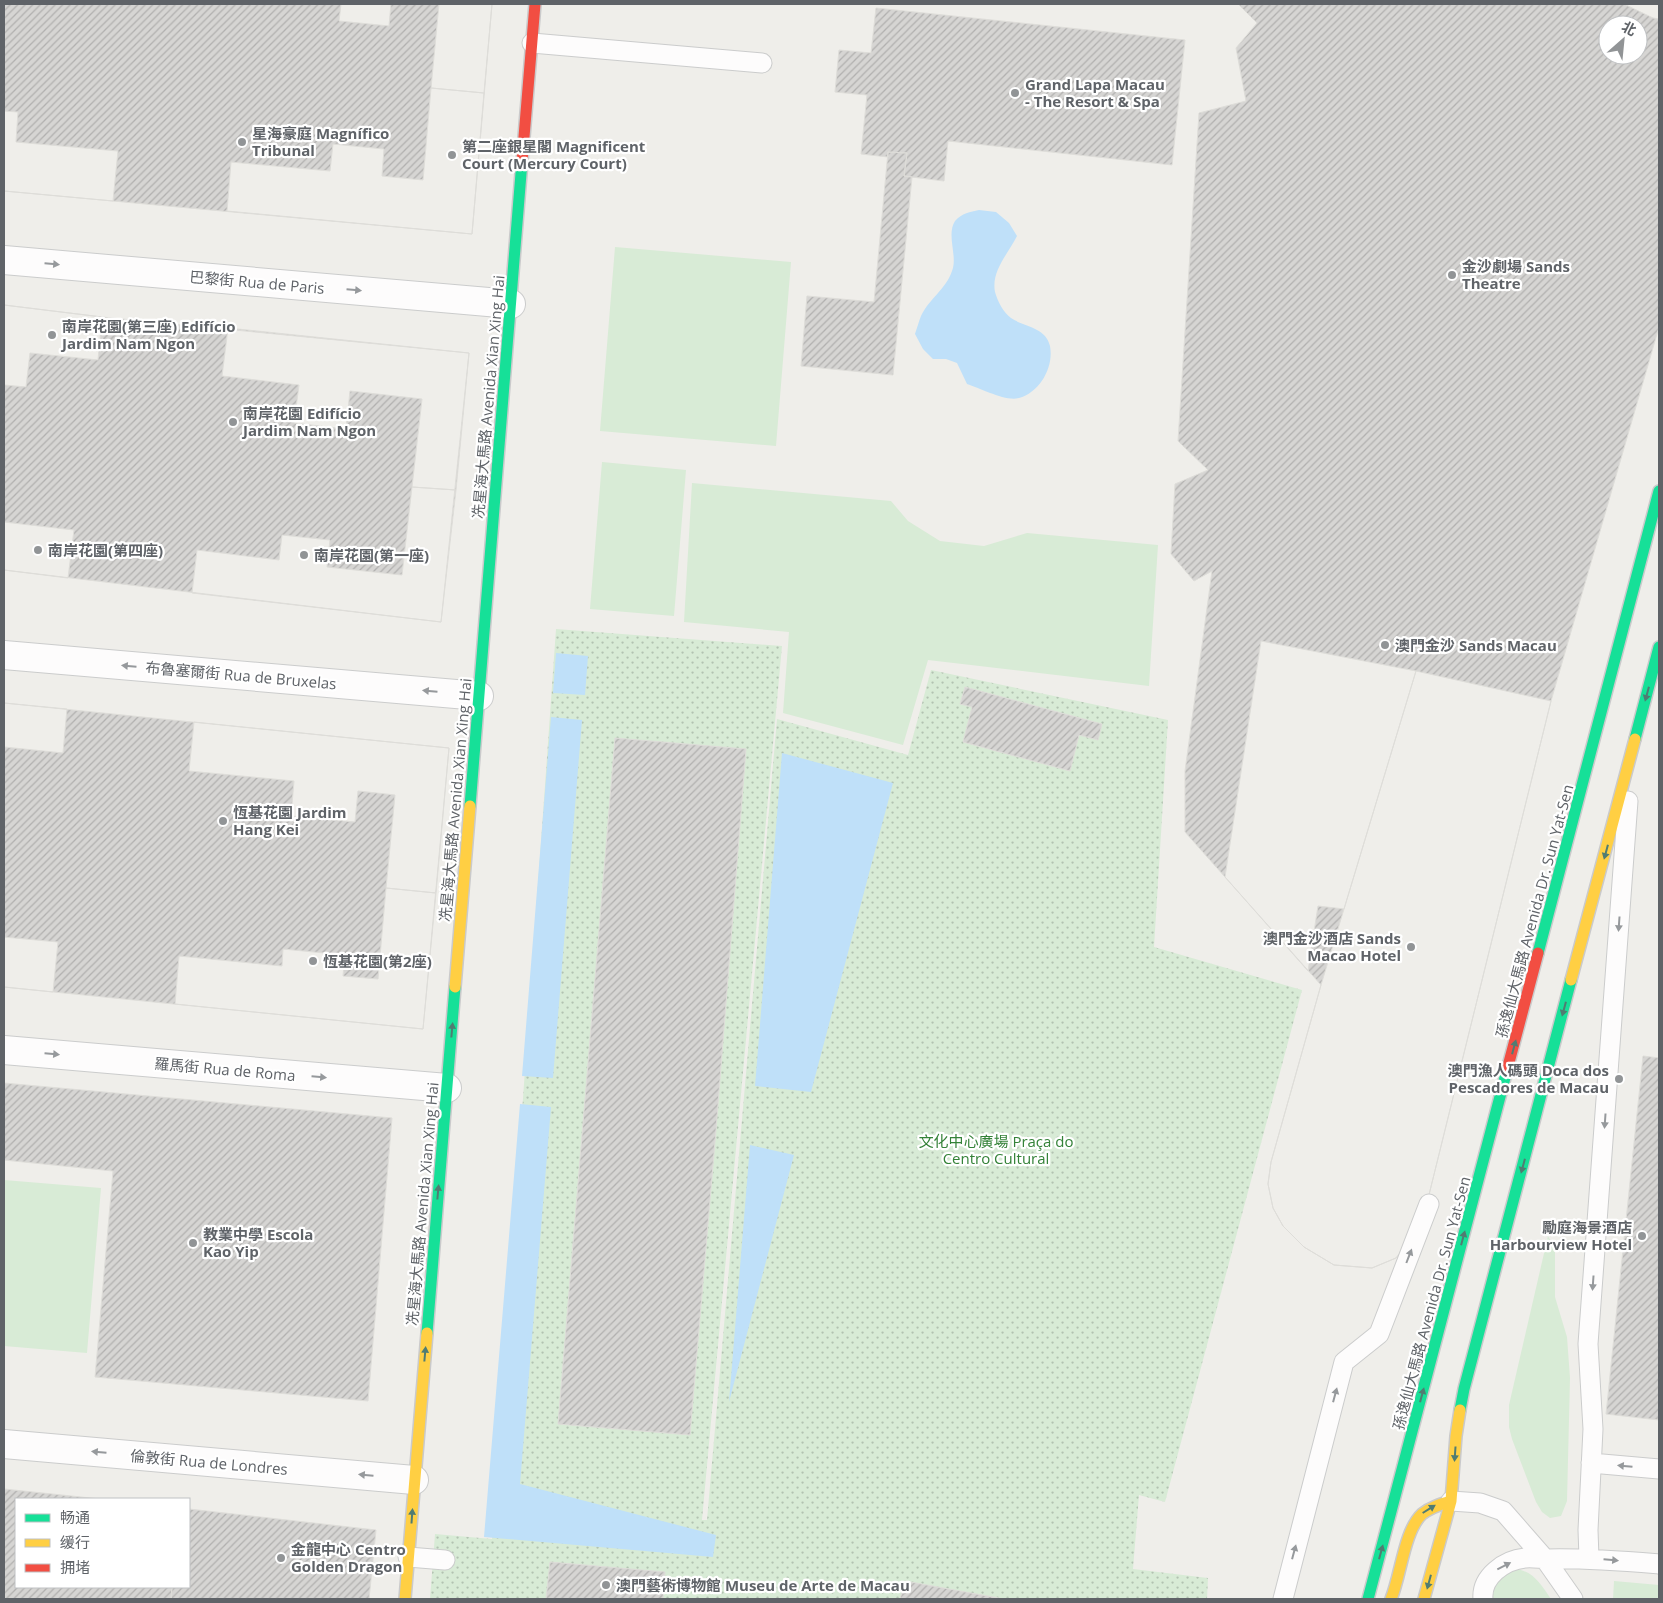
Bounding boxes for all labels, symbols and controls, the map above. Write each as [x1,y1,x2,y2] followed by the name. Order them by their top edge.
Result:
[1598,15,1648,65] north arrow
[1619,16,1640,40] text: 北
[1025,74,1165,111] place label: Grand Lapa Macau - The Resort & Spa
[1009,87,1021,99] marker: Grand Lapa Macau - The Resort & Spa
[252,123,389,160] place label: 星海豪庭 Magnífico Tribunal
[236,136,248,148] marker: 星海豪庭 Magnífico Tribunal
[462,136,646,173] place label: 第二座銀星閣 Magnificent Court (Mercury Court)
[446,149,458,161] marker: 第二座銀星閣 Magnificent Court (Mercury Court)
[1462,256,1570,293] place label: 金沙劇場 Sands Theatre
[45,260,61,268] one-way arrow
[189,266,325,298] street label: 巴黎街 Rua de Paris
[1446,269,1458,281] marker: 金沙劇場 Sands Theatre
[467,274,509,520] street label: 冼星海大馬路 Avenida Xian Xing Hai
[346,286,362,294] one-way arrow
[60,316,236,353] place label: 南岸花園(第三座) Edifício Jardim Nam Ngon
[46,329,58,341] marker: 南岸花園(第三座) Edifício Jardim Nam Ngon
[241,403,376,440] place label: 南岸花園 Edifício Jardim Nam Ngon
[227,416,239,428] marker: 南岸花園 Edifício Jardim Nam Ngon
[48,540,163,560] place label: 南岸花園(第四座)
[32,544,44,556] marker: 南岸花園(第四座)
[314,545,429,565] place label: 南岸花園(第一座)
[298,549,310,561] marker: 南岸花園(第一座)
[1395,635,1557,655] place label: 澳門金沙 Sands Macau
[1379,639,1391,651] marker: 澳門金沙 Sands Macau
[145,657,337,693] street label: 布魯塞爾街 Rua de Bruxelas
[121,661,137,669] one-way arrow
[434,677,476,923] street label: 冼星海大馬路 Avenida Xian Xing Hai
[422,687,438,695] one-way arrow
[1643,687,1651,702] one-way arrow
[1490,782,1578,1040] street label: 孫逸仙大馬路 Avenida Dr. Sun Yat-Sen
[233,802,347,839] place label: 恆基花園 Jardim Hang Kei
[217,815,229,827] marker: 恆基花園 Jardim Hang Kei
[1601,844,1609,859] one-way arrow
[1615,916,1623,932] one-way arrow
[1263,928,1401,965] place label: 澳門金沙酒店 Sands Macao Hotel
[1405,941,1417,953] marker: 澳門金沙酒店 Sands Macao Hotel
[323,951,432,971] place label: 恆基花園(第2座)
[307,955,319,967] marker: 恆基花園(第2座)
[1560,1001,1568,1016] one-way arrow
[448,1022,456,1038] one-way arrow
[1510,1039,1518,1054] one-way arrow
[45,1050,61,1058] one-way arrow
[154,1053,296,1085] street label: 羅馬街 Rua de Roma
[1448,1060,1609,1097] place label: 澳門漁人碼頭 Doca dos Pescadores de Macau
[311,1073,327,1081] one-way arrow
[1613,1073,1625,1085] marker: 澳門漁人碼頭 Doca dos Pescadores de Macau
[401,1081,443,1327] street label: 冼星海大馬路 Avenida Xian Xing Hai
[1600,1113,1608,1129] one-way arrow
[918,1131,1074,1168] park label: 文化中心廣場 Praça do Centro Cultural
[1519,1158,1527,1173] one-way arrow
[1387,1174,1475,1432] street label: 孫逸仙大馬路 Avenida Dr. Sun Yat-Sen
[434,1184,442,1200] one-way arrow
[1490,1217,1632,1254] place label: 勵庭海景酒店 Harbourview Hotel
[203,1224,313,1261] place label: 教業中學 Escola Kao Yip
[1460,1230,1468,1245] one-way arrow
[1636,1230,1648,1242] marker: 勵庭海景酒店 Harbourview Hotel
[187,1237,199,1249] marker: 教業中學 Escola Kao Yip
[1406,1248,1413,1263] one-way arrow
[1589,1275,1597,1291] one-way arrow
[421,1346,429,1362] one-way arrow
[1332,1387,1340,1402] one-way arrow
[1418,1387,1426,1402] one-way arrow
[129,1445,289,1479] street label: 倫敦街 Rua de Londres
[1450,1446,1458,1462] one-way arrow
[91,1448,107,1456] one-way arrow
[1617,1462,1633,1470] one-way arrow
[358,1471,374,1479] one-way arrow
[15,1498,190,1588] legend
[1423,1504,1436,1513] one-way arrow
[60,1507,90,1527] text: 畅通
[408,1508,416,1524] one-way arrow
[60,1532,90,1552] text: 缓行
[291,1539,406,1576] place label: 金龍中心 Centro Golden Dragon
[1290,1544,1298,1559] one-way arrow
[1377,1545,1385,1560] one-way arrow
[275,1552,287,1564] marker: 金龍中心 Centro Golden Dragon
[1603,1556,1619,1564] one-way arrow
[60,1557,90,1577] text: 拥堵
[1497,1562,1511,1570] one-way arrow
[616,1575,910,1595] place label: 澳門藝術博物館 Museu de Arte de Macau
[1425,1575,1433,1590] one-way arrow
[600,1579,612,1591] marker: 澳門藝術博物館 Museu de Arte de Macau

